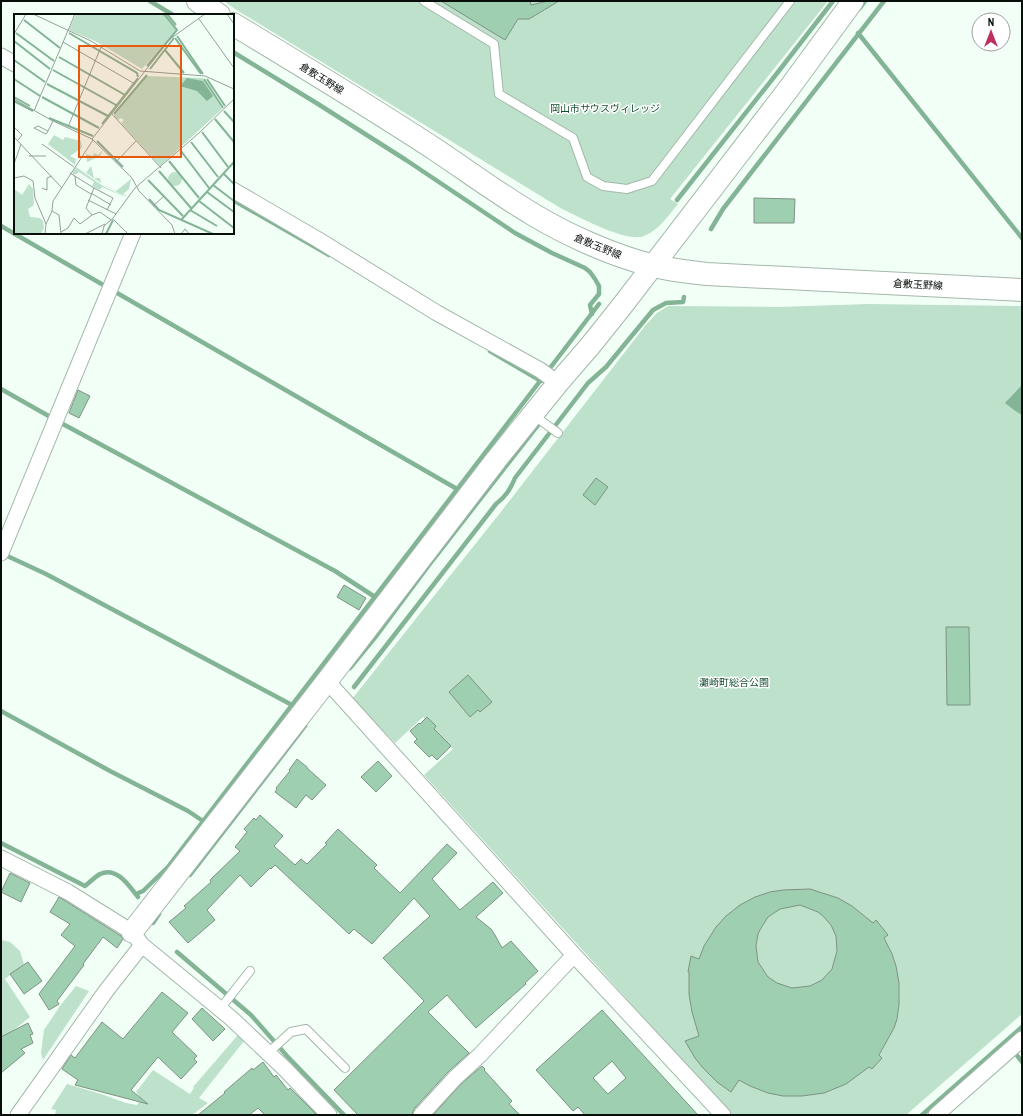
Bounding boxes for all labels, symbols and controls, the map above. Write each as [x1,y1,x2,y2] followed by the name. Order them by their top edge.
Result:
[971,12,1011,52] north arrow
[14,14,234,234] inset map
[988,15,994,29] text: N
[297,60,346,97] street label: 倉敷玉野線
[550,102,660,115] park label: 岡山市サウスヴィレッジ
[572,231,623,262] street label: 倉敷玉野線
[893,277,943,292] street label: 倉敷玉野線
[699,676,769,689] park label: 灘崎町総合公園

